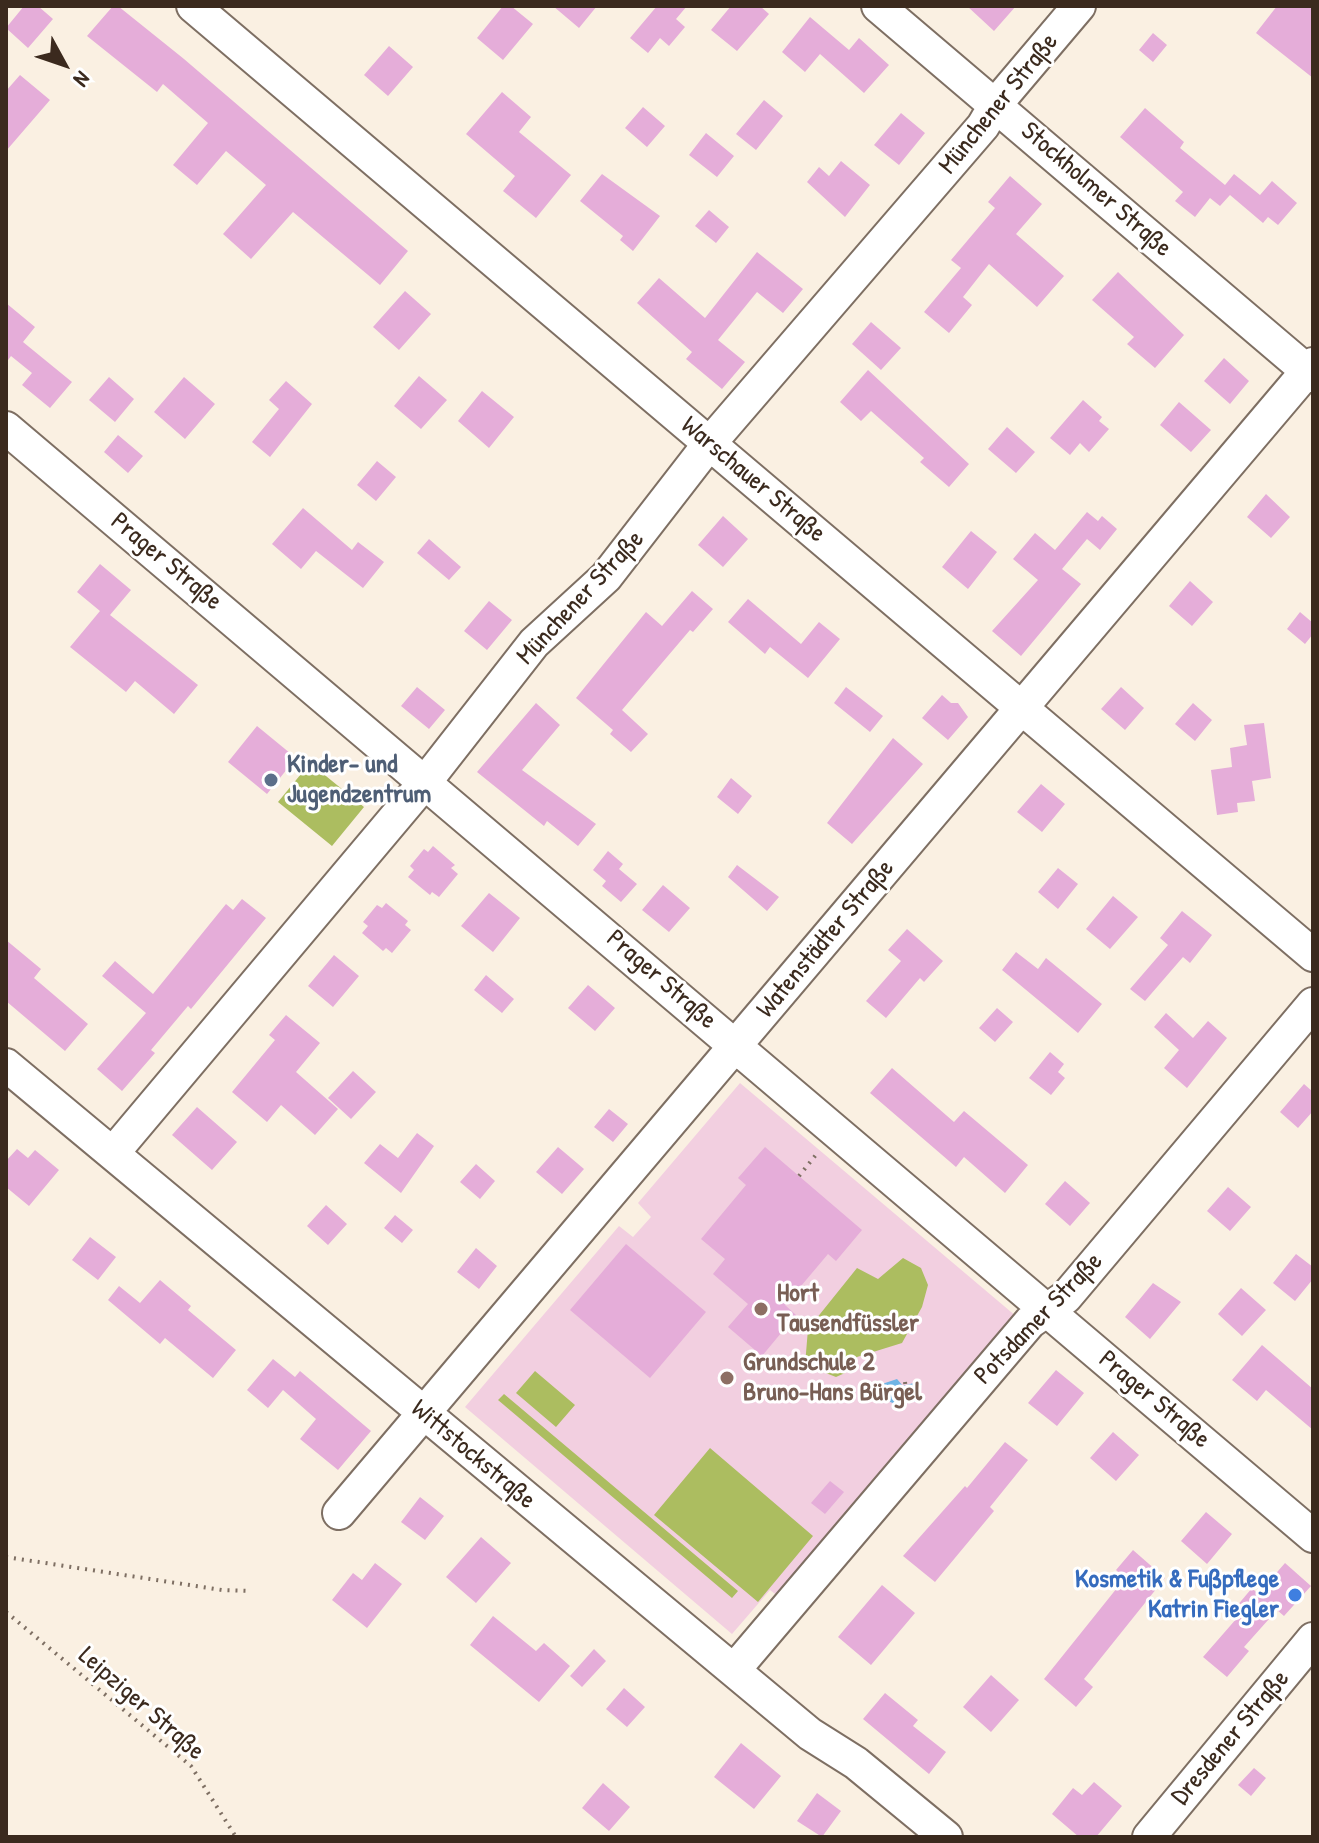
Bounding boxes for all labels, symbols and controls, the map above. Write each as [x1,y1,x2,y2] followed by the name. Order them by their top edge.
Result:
[24,24,104,104] north arrow
[933,27,1065,181] street label: Münchener Straße
[67,65,98,94] text: N
[1014,116,1178,264] street label: Stockholmer Straße
[674,410,832,550] street label: Warschauer Straße
[104,506,228,618] street label: Prager Straße
[511,524,651,672] street label: Münchener Straße
[287,749,431,810] place label: Kinder- und Jugendzentrum
[262,771,280,789] marker: Kinder- und Jugendzentrum
[751,854,901,1024] street label: Watenstädter Straße
[600,924,722,1036] street label: Prager Straße
[968,1246,1110,1392] street label: Potsdamer Straße
[777,1278,919,1340] place label: Hort Tausendfüssler
[752,1300,770,1318] marker: Hort Tausendfüssler
[1092,1344,1216,1456] street label: Prager Straße
[743,1347,922,1408] place label: Grundschule 2 Bruno-Hans Bürgel
[718,1369,736,1387] marker: Grundschule 2 Bruno-Hans Bürgel
[404,1394,542,1516] street label: Wittstockstraße
[1075,1564,1279,1626] place label: Kosmetik & Fußpflege Katrin Fiegler
[1286,1586,1304,1604] marker: Kosmetik & Fußpflege Katrin Fiegler
[72,1641,210,1767] street label: Leipziger Straße
[1166,1664,1296,1812] street label: Dresdener Straße

